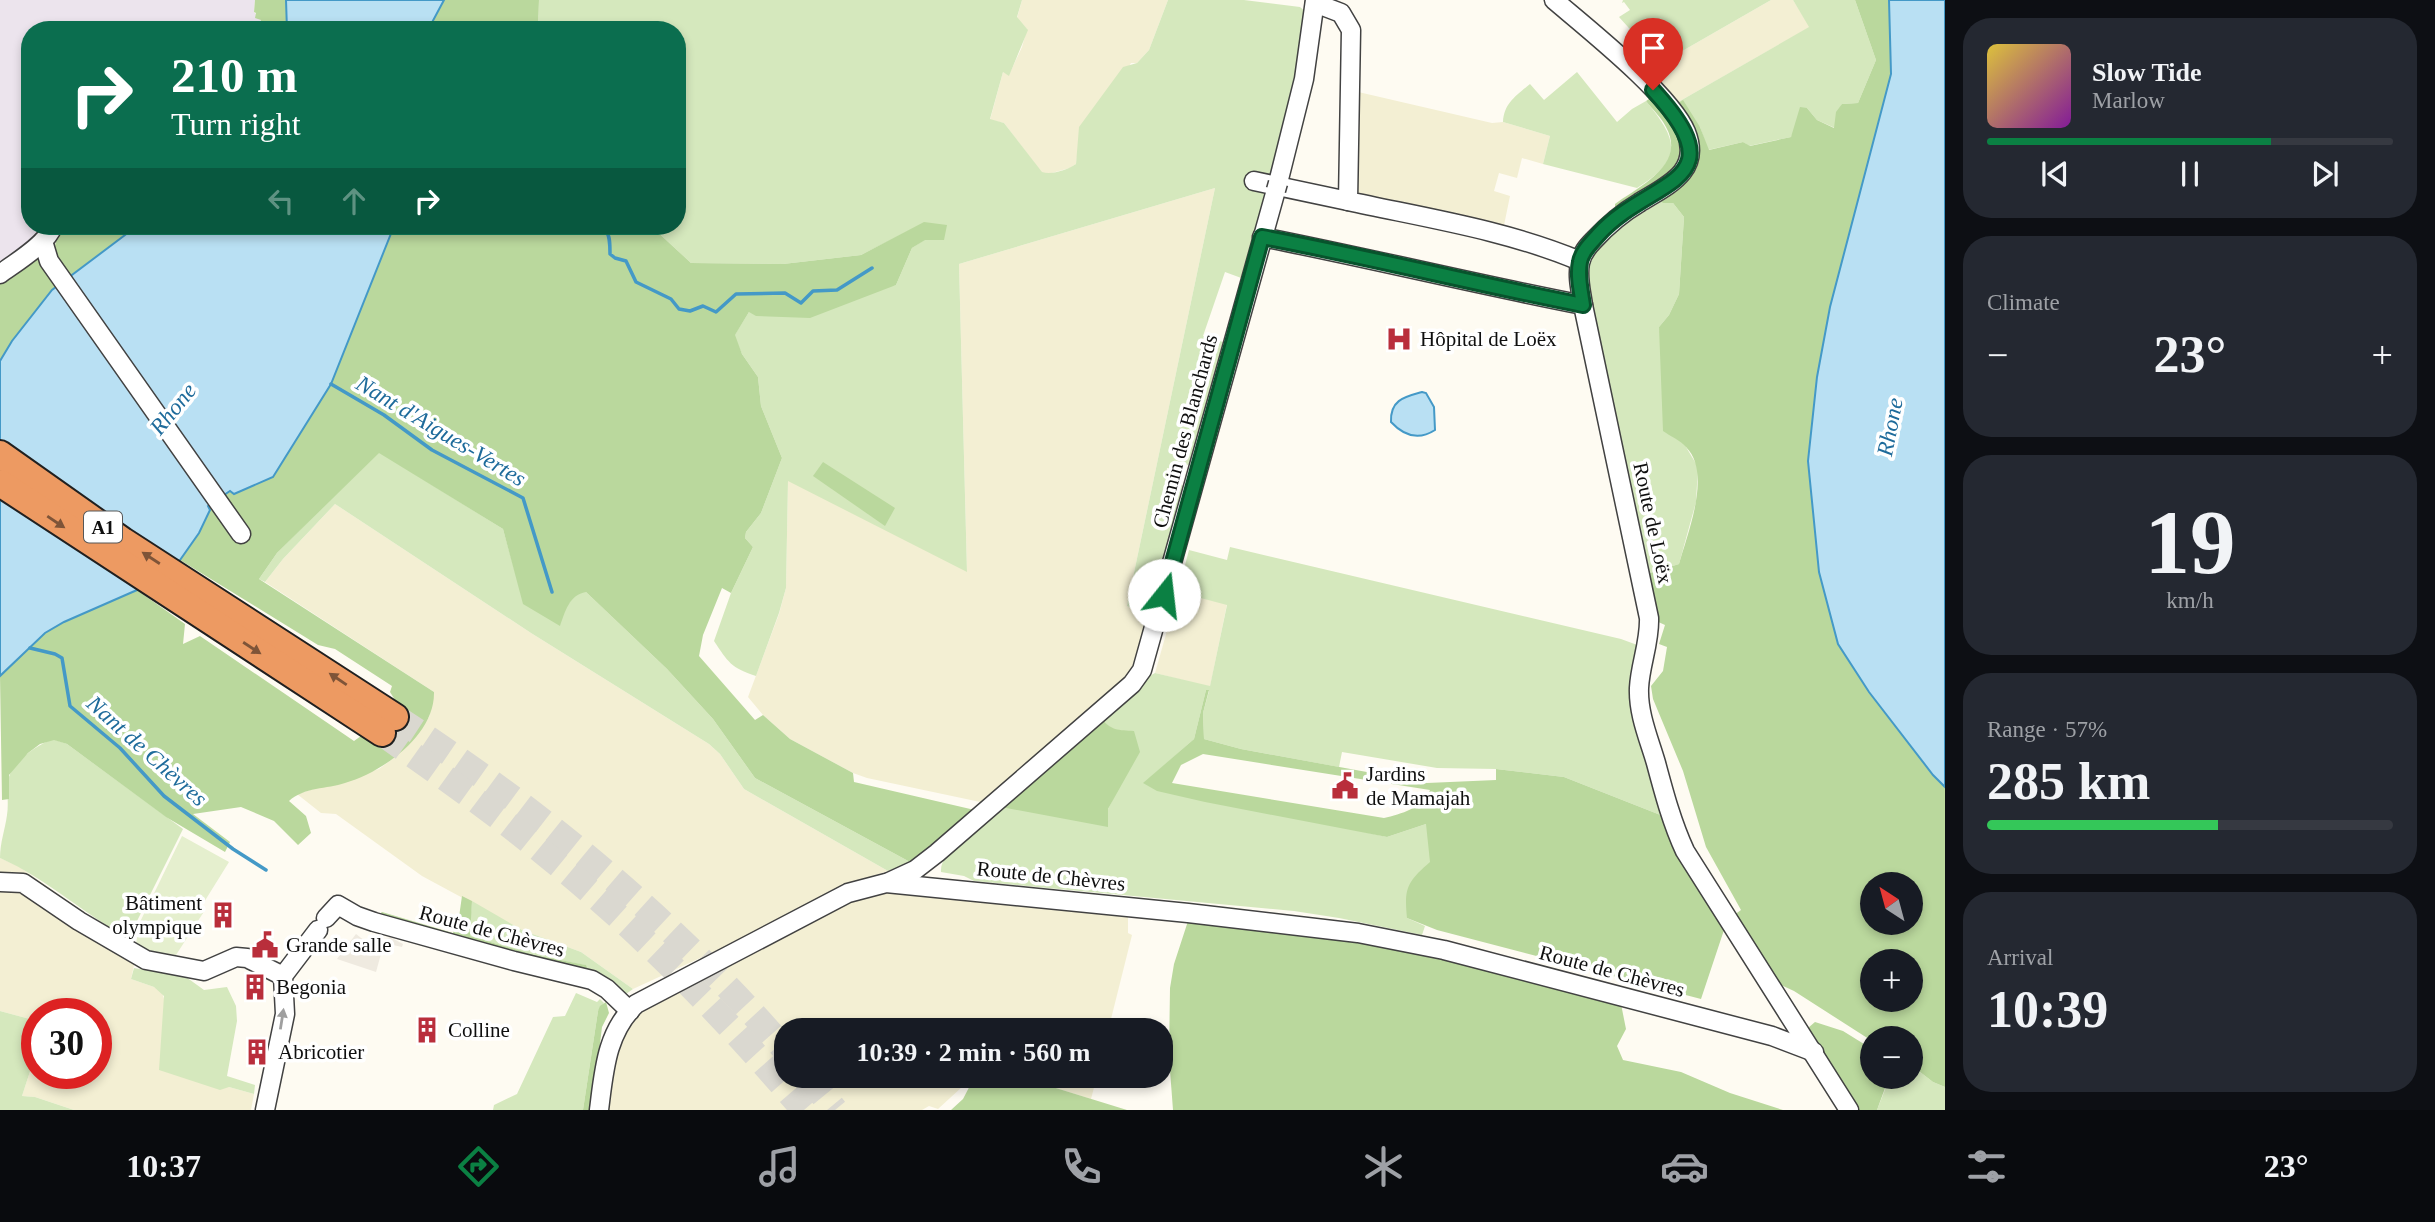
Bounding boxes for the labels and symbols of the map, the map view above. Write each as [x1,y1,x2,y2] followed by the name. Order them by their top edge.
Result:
[1623,18,1683,90] pin
[1384,324,1414,354] hospital icon: Hôpital de Loëx
[1420,327,1557,351] place label: Hôpital de Loëx
[1148,332,1222,530] street label: Chemin des Blanchards
[351,370,530,492] water label: Nant d'Aigues-Vertes
[144,378,201,440] water label: Rhone
[1872,396,1908,459] water label: Rhone
[1628,460,1678,586] street label: Route de Loëx
[84,512,122,542] road number: A1
[47,515,66,528] one-way arrow
[141,552,161,565] one-way arrow
[1127,558,1201,632] position arrow
[242,641,261,654] one-way arrow
[329,672,347,686] one-way arrow
[81,690,212,811] water label: Nant de Chèvres
[1366,762,1471,810] place label: Jardins de Mamajah
[1330,771,1360,801] public building icon: Jardins de Mamajah
[976,856,1126,896] street label: Route de Chèvres
[1860,872,1923,934] north arrow
[112,891,202,939] place label: Bâtiment olympique
[208,900,238,930] building icon: Bâtiment olympique
[417,900,567,962] street label: Route de Chèvres
[250,930,280,960] public building icon: Grande salle
[286,933,392,957] place label: Grande salle
[1537,940,1687,1002] street label: Route de Chèvres
[240,972,270,1002] building icon: Begonia
[276,975,347,999] place label: Begonia
[21,998,112,1089] speed limit sign: 30
[277,1008,288,1030] one-way arrow
[412,1015,442,1045] building icon: Colline
[448,1018,510,1042] place label: Colline
[242,1037,272,1067] building icon: Abricotier
[278,1040,364,1064] place label: Abricotier

